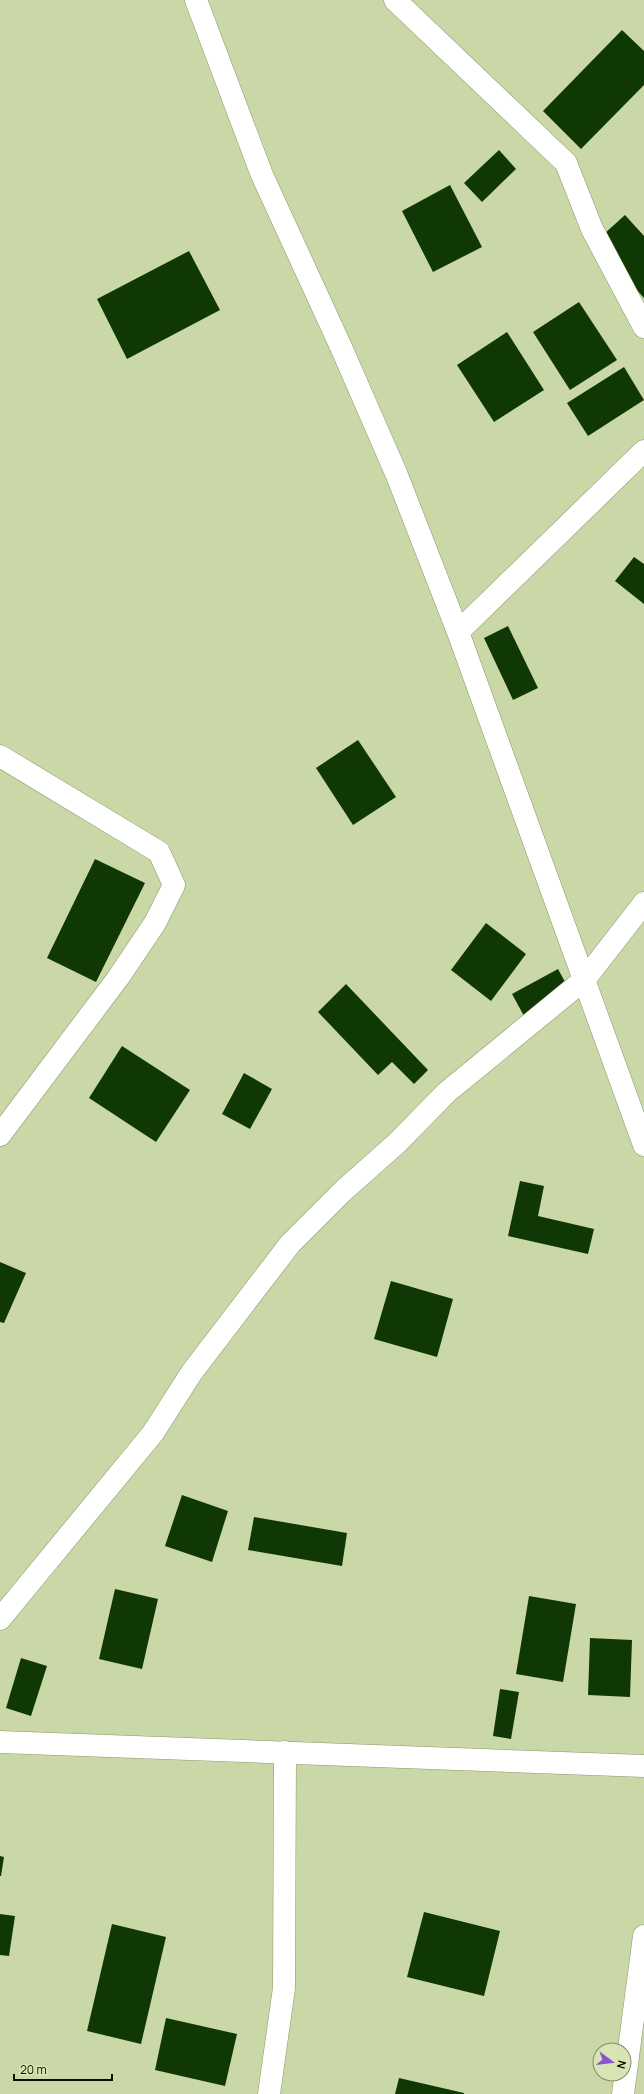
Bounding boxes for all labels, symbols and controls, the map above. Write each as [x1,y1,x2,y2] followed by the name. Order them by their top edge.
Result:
[592,2042,632,2082] north arrow
[14,2056,112,2082] scale bar
[614,2059,630,2071] text: N
[20,2061,47,2078] text: 20 m

